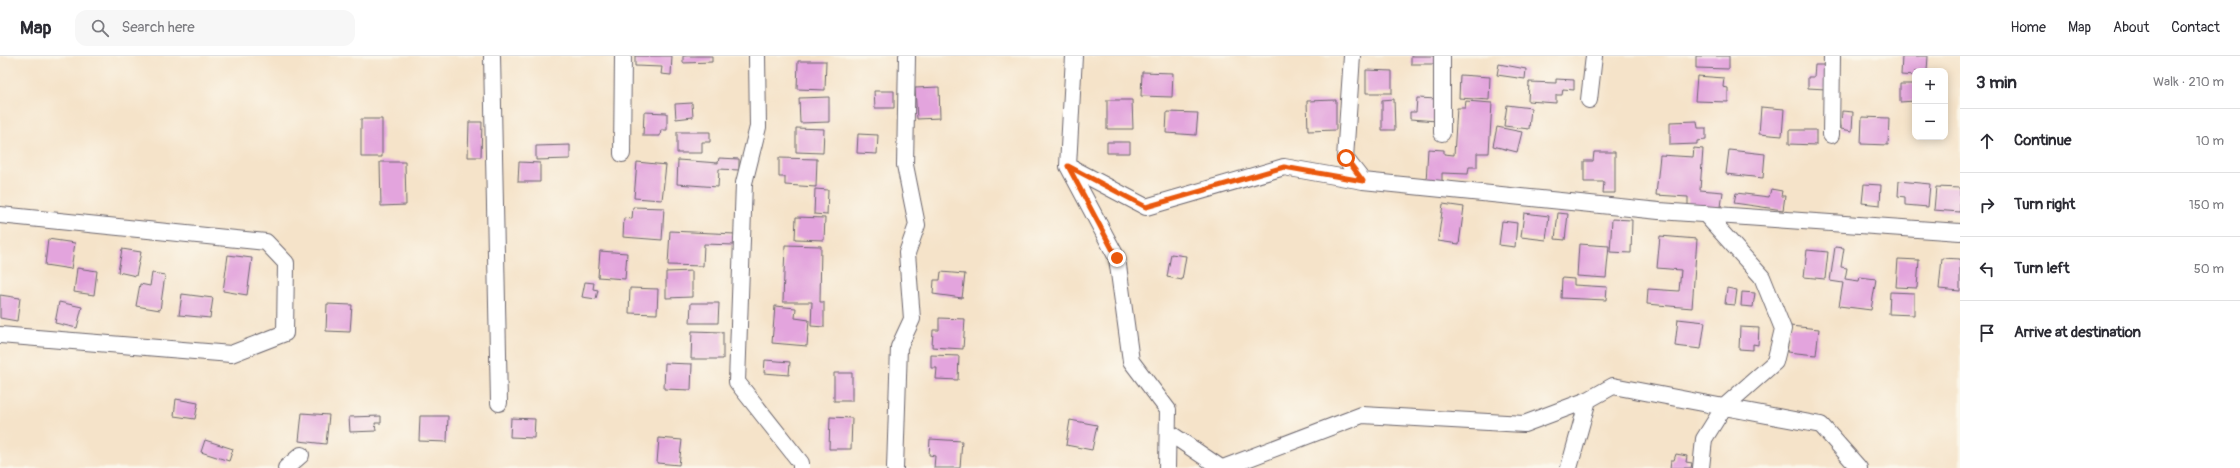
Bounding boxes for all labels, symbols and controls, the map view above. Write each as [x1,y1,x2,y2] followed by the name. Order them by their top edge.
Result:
[75,10,355,46] search box
[20,16,51,40] text: Map
[89,17,111,39] icon: search
[121,18,195,37] text: Search here
[2011,19,2046,36] text: Home
[2068,19,2091,36] text: Map
[2113,19,2149,36] text: About
[2171,19,2220,36] text: Contact
[1912,68,1948,140] map controls
[1912,68,1948,104] button: +
[1976,72,2017,93] text: 3 min
[2153,74,2224,90] text: Walk · 210 m
[1912,104,1948,140] button: −
[1976,130,1998,152] icon: ahead
[2014,131,2072,150] text: Continue
[2196,133,2224,149] text: 10 m
[1337,149,1355,167] route start
[1976,194,1998,216] icon: right
[2014,195,2075,214] text: Turn right
[2189,197,2224,213] text: 150 m
[1108,249,1126,267] route end
[1976,258,1998,280] icon: left
[2014,259,2070,278] text: Turn left
[2194,261,2224,277] text: 50 m
[1976,322,1998,344] icon: arrive
[2014,323,2141,342] text: Arrive at destination

